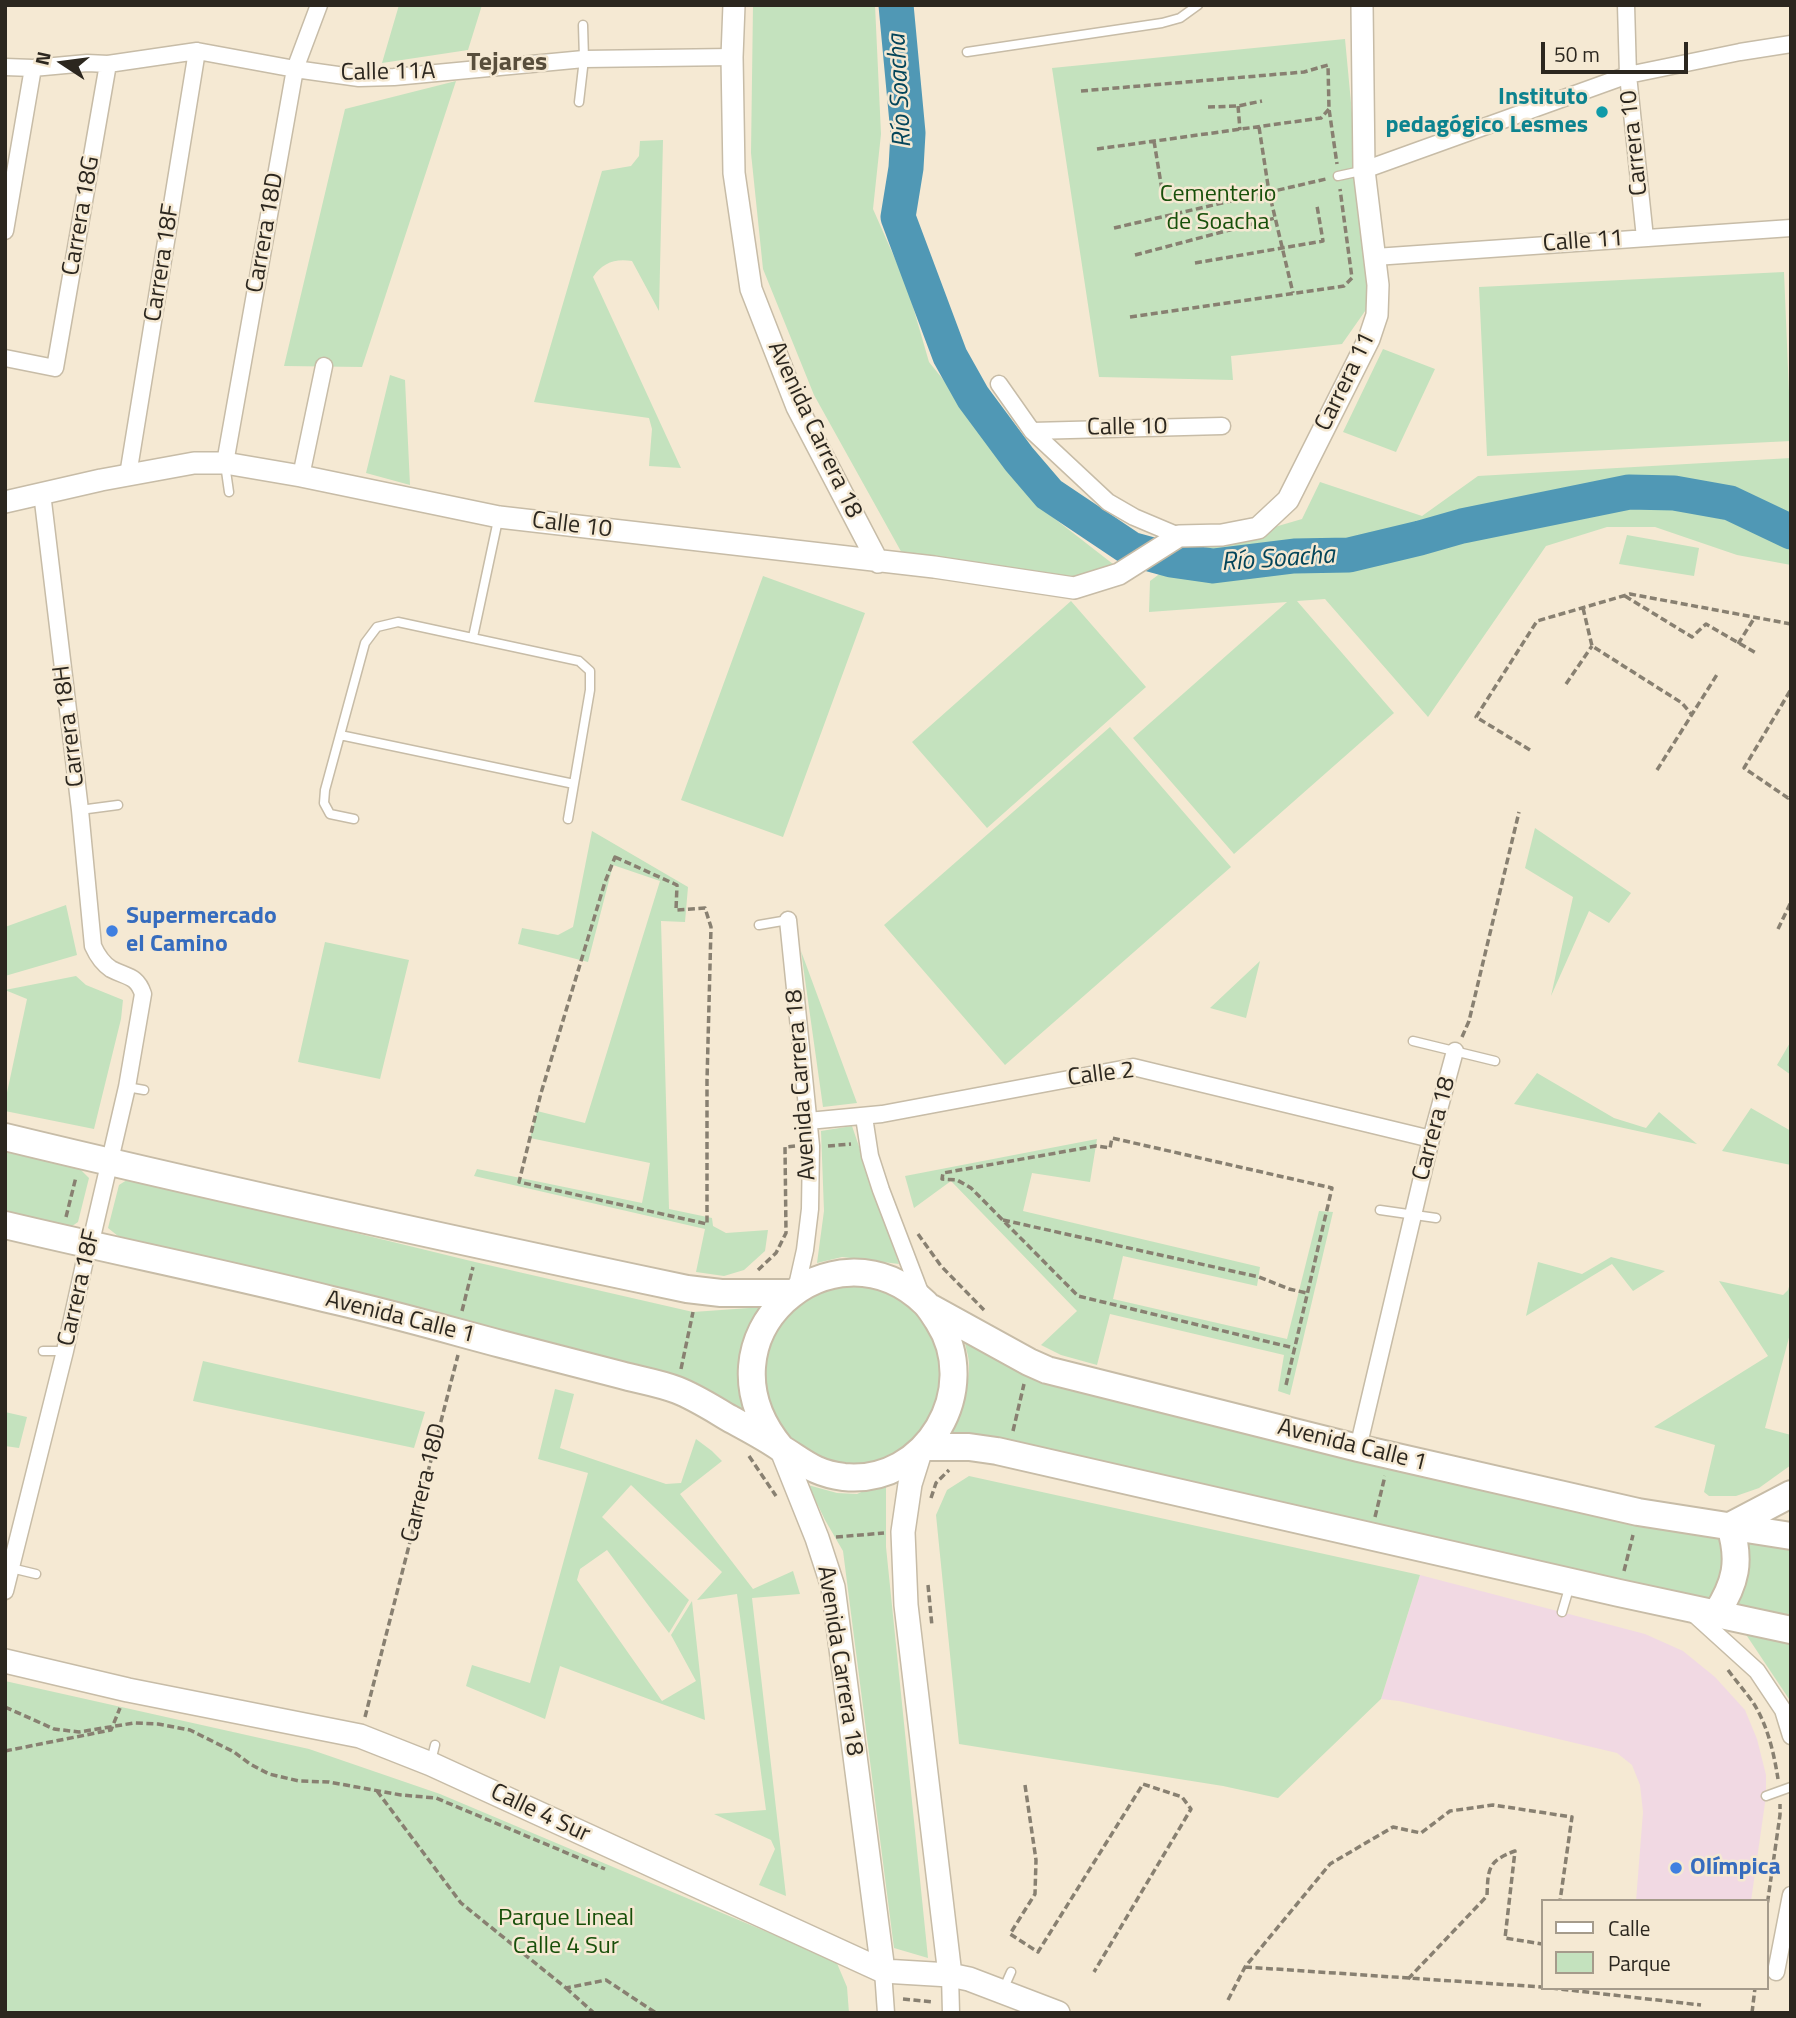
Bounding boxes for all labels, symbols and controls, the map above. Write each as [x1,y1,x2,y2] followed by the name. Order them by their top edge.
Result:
[28,28,98,98] north arrow
[1544,28,1691,72] scale bar
[882,33,920,149] water label: Río Soacha
[1554,38,1600,70] text: 50 m
[26,48,58,68] text: N
[467,48,547,80] district label: Tejares
[340,58,436,88] street label: Calle 11A
[1385,84,1588,140] place label: Instituto pedagógico Lesmes
[1615,89,1655,197] street label: Carrera 10
[1594,104,1610,120] marker: Instituto pedagógico Lesmes
[57,154,107,278] street label: Carrera 18G
[241,171,291,295] street label: Carrera 18D
[1160,181,1276,237] park label: Cementerio de Soacha
[139,202,187,324] street label: Carrera 18F
[1542,225,1624,259] street label: Calle 11
[1310,328,1382,436] street label: Carrera 11
[760,337,868,523] street label: Avenida Carrera 18
[1087,413,1167,443] street label: Calle 10
[530,507,614,545] street label: Calle 10
[1220,540,1336,580] water label: Río Soacha
[48,664,92,788] street label: Carrera 18H
[126,903,277,959] place label: Supermercado el Camino
[104,923,120,939] marker: Supermercado el Camino
[781,988,823,1182] street label: Avenida Carrera 18
[1066,1057,1136,1093] street label: Calle 2
[1407,1074,1463,1184] street label: Carrera 18
[53,1227,107,1349] street label: Carrera 18F
[323,1286,477,1350] street label: Avenida Calle 1
[1275,1414,1429,1478] street label: Avenida Calle 1
[396,1421,454,1545] street label: Carrera 18D
[810,1564,868,1758] street label: Avenida Carrera 18
[486,1778,594,1850] street label: Calle 4 Sur
[1690,1854,1781,1882] place label: Olímpica
[1668,1860,1684,1876] marker: Olímpica
[1540,1899,1768,1990] legend
[498,1905,634,1961] park label: Parque Lineal Calle 4 Sur
[1608,1912,1650,1944] text: Calle
[1608,1947,1671,1979] text: Parque

